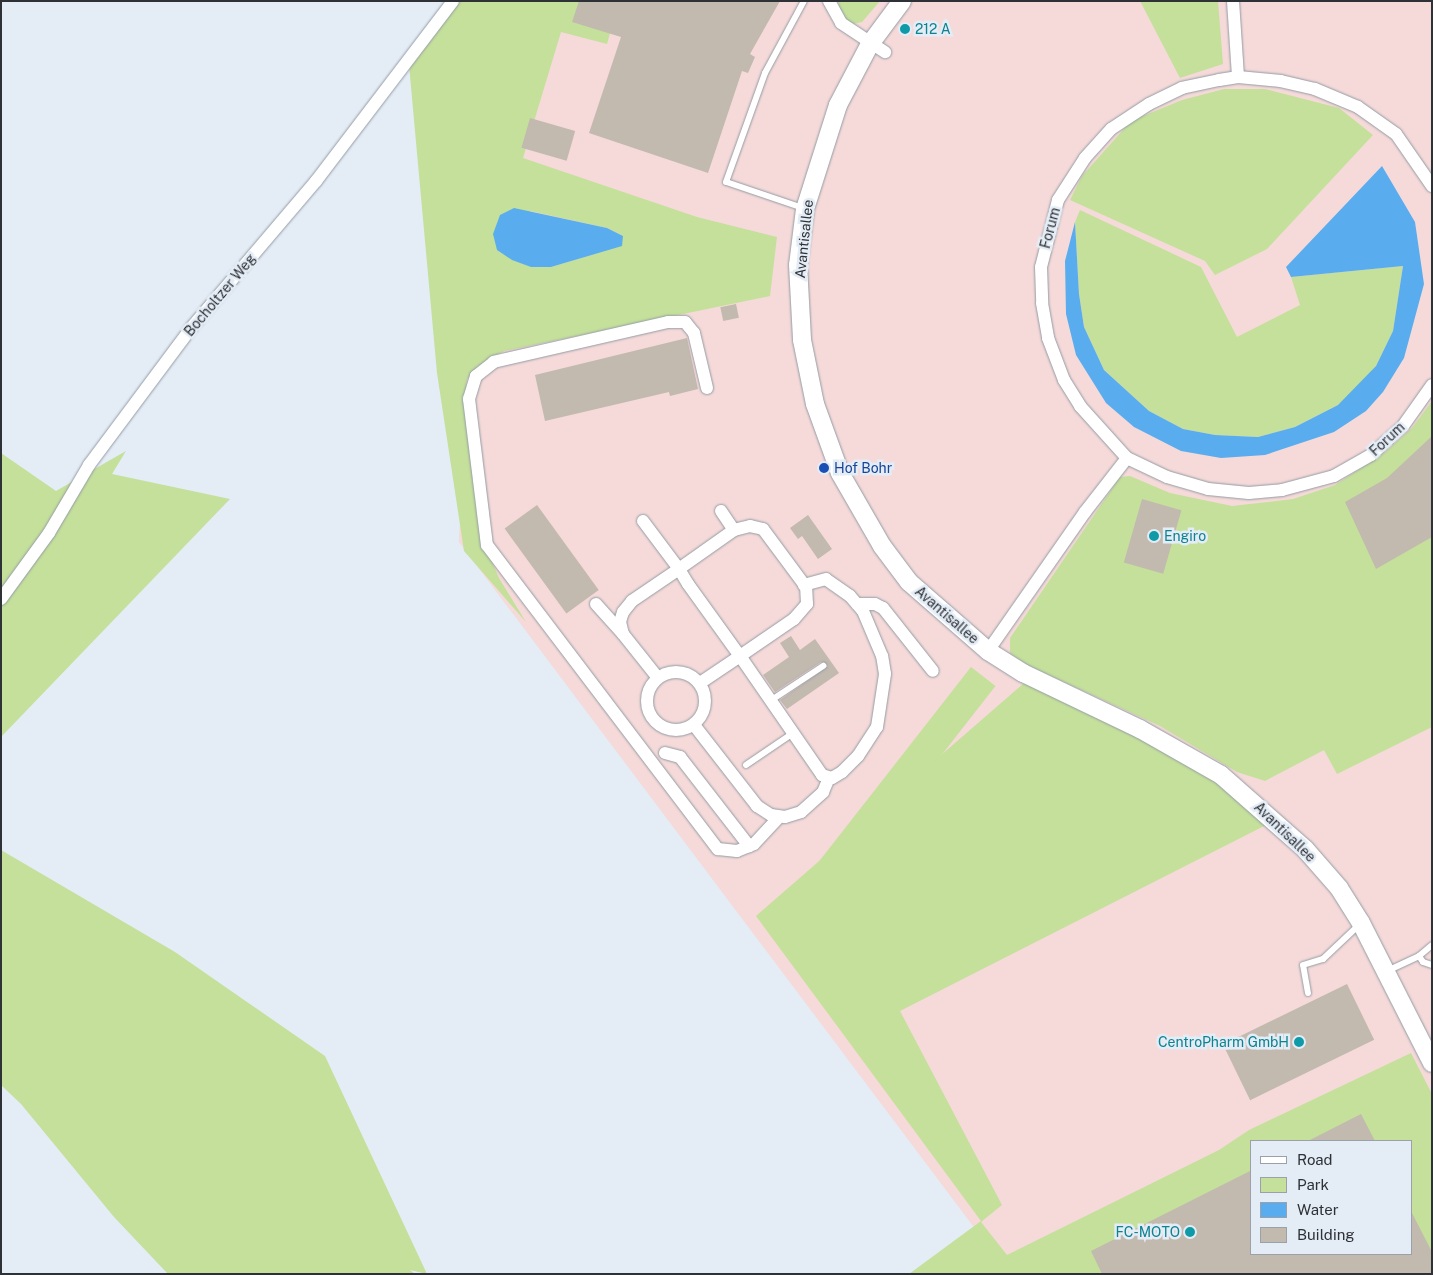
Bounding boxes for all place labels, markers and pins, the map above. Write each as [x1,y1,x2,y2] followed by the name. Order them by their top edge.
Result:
[915,21,951,37] place label: 212 A
[899,23,911,35] marker: 212 A
[834,460,892,476] place label: Hof Bohr
[818,462,830,474] marker: Hof Bohr
[1164,528,1206,544] place label: Engiro
[1148,530,1160,542] marker: Engiro
[1158,1034,1289,1050] place label: CentroPharm GmbH
[1293,1036,1305,1048] marker: CentroPharm GmbH
[1115,1224,1180,1240] place label: FC-MOTO
[1184,1226,1196,1238] marker: FC-MOTO

